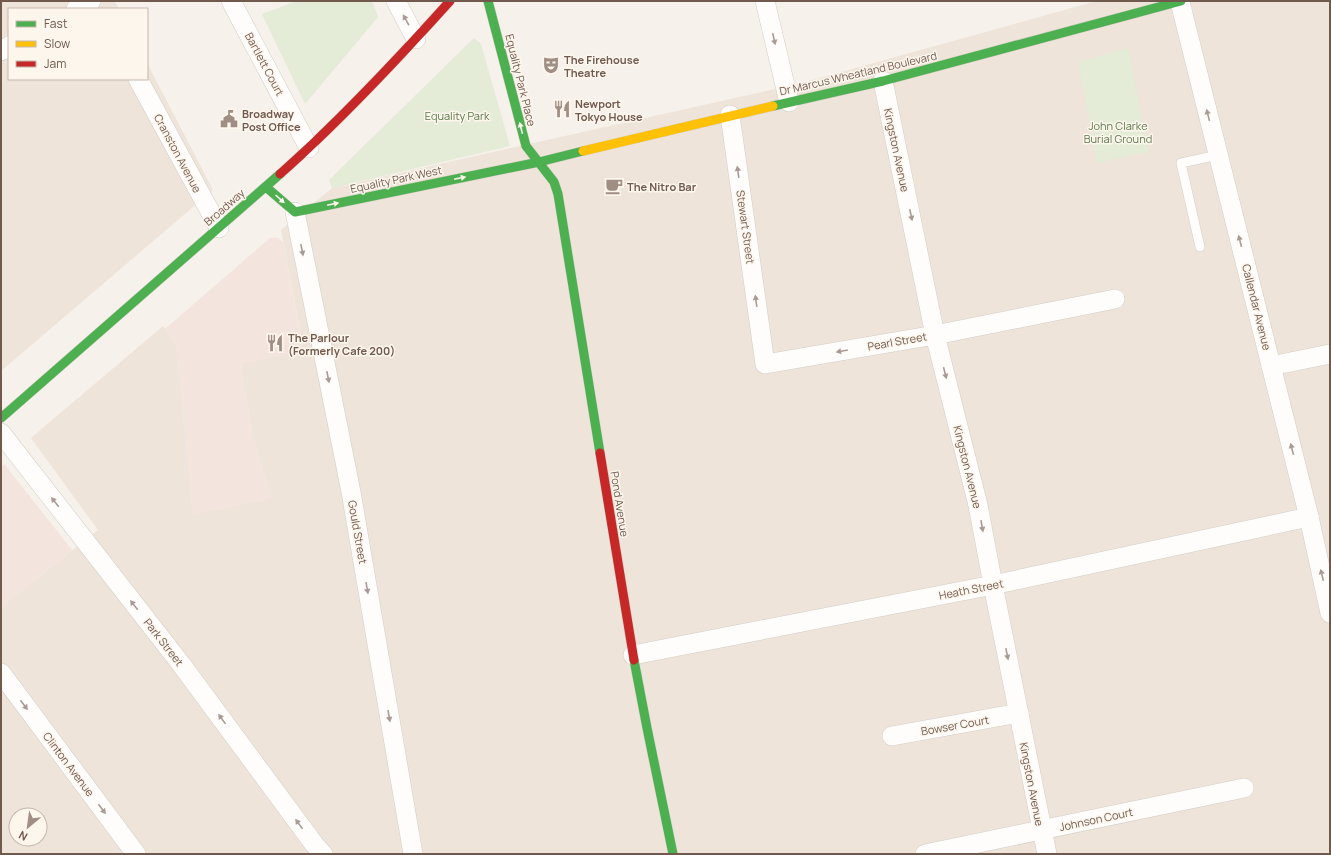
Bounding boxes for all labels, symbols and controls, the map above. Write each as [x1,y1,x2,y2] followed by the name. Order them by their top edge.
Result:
[8,8,148,80] legend
[403,14,409,26] one-way arrow
[44,15,68,32] text: Fast
[242,30,288,98] street label: Bartlett Court
[502,32,540,128] street label: Equality Park Place
[772,33,778,45] one-way arrow
[44,35,70,52] text: Slow
[778,48,938,98] street label: Dr Marcus Wheatland Boulevard
[564,52,640,80] place label: The Firehouse Theatre
[44,55,66,72] text: Jam
[541,55,561,75] theatre icon: The Firehouse Theatre
[575,96,643,124] place label: Newport Tokyo House
[552,99,572,119] restaurant icon: Newport Tokyo House
[242,106,301,134] place label: Broadway Post Office
[881,107,913,194] street label: Kingston Avenue
[425,108,490,123] park label: Equality Park
[219,109,239,129] public building icon: Broadway Post Office
[1205,109,1211,121] one-way arrow
[151,111,205,195] street label: Cranston Avenue
[1084,118,1152,146] park label: John Clarke Burial Ground
[518,122,524,134] one-way arrow
[349,162,443,196] street label: Equality Park West
[735,166,741,178] one-way arrow
[454,174,466,180] one-way arrow
[604,176,624,196] cafe icon: The Nitro Bar
[627,179,697,194] place label: The Nitro Bar
[200,185,248,229] street label: Broadway
[733,189,759,265] street label: Stewart Street
[275,195,285,204] one-way arrow
[327,200,339,206] one-way arrow
[908,209,914,221] one-way arrow
[1237,235,1243,247] one-way arrow
[300,244,306,256] one-way arrow
[1239,262,1275,352] street label: Callendar Avenue
[753,295,759,307] one-way arrow
[866,328,928,354] street label: Pearl Street
[288,330,395,358] place label: The Parlour (Formerly Cafe 200)
[265,333,285,353] restaurant icon: The Parlour (Formerly Cafe 200)
[836,348,848,354] one-way arrow
[942,367,948,379] one-way arrow
[325,371,331,383] one-way arrow
[950,424,986,511] street label: Kingston Avenue
[1288,443,1294,455] one-way arrow
[607,470,633,538] street label: Pond Avenue
[51,497,59,507] one-way arrow
[345,499,371,565] street label: Gould Street
[979,520,985,532] one-way arrow
[1318,569,1324,581] one-way arrow
[937,575,1005,603] street label: Heath Street
[364,581,370,594] one-way arrow
[130,599,139,610] one-way arrow
[141,615,187,669] street label: Park Street
[1004,648,1010,660] one-way arrow
[20,699,29,710] one-way arrow
[386,710,392,722] one-way arrow
[920,712,990,738] street label: Bowser Court
[217,714,226,725] one-way arrow
[40,729,98,800] street label: Clinton Avenue
[1017,741,1048,828] street label: Kingston Avenue
[98,803,107,814] one-way arrow
[1058,804,1134,834] street label: Johnson Court
[8,807,48,847] north arrow
[295,819,303,829] one-way arrow
[16,828,30,845] text: N

